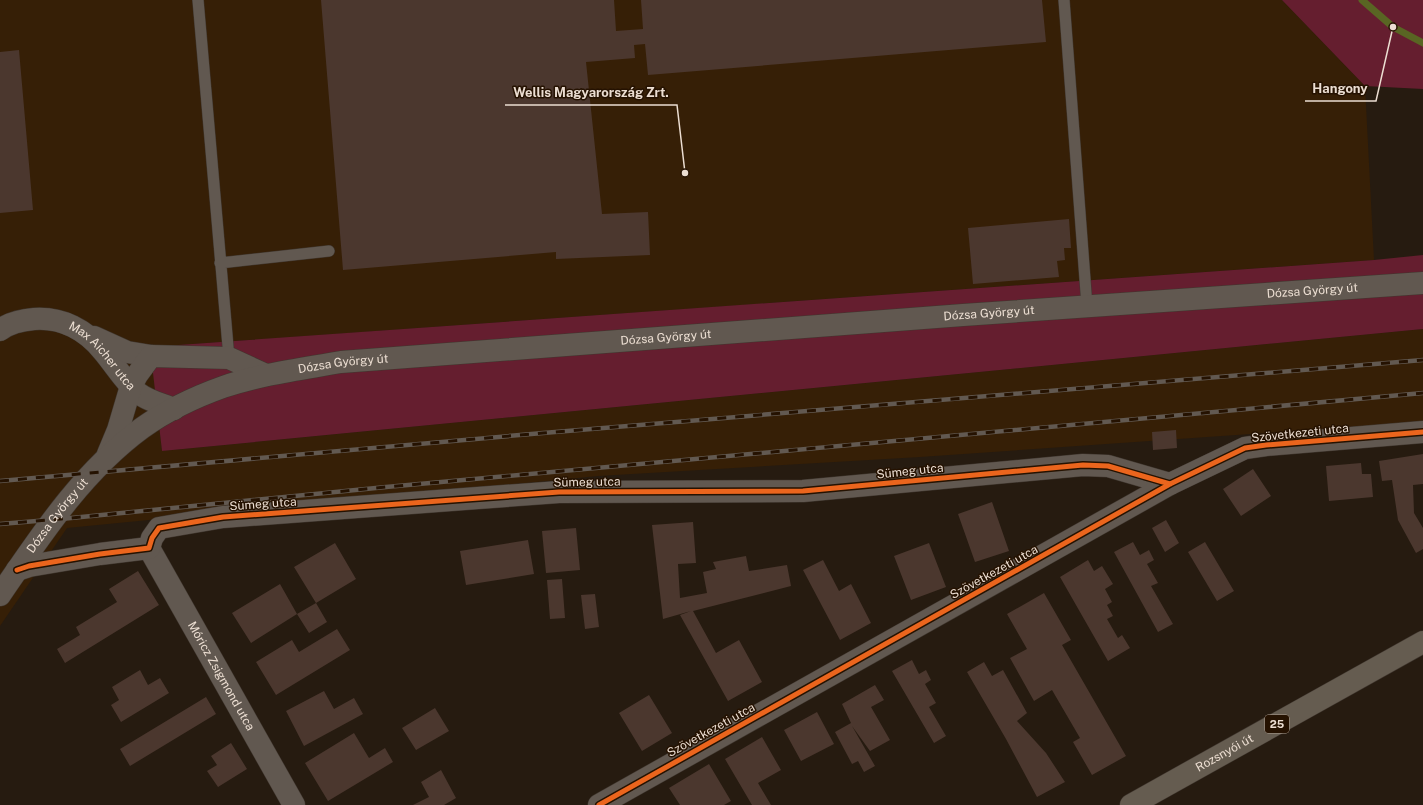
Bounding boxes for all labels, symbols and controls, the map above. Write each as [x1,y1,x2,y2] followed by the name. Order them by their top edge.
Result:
[1305,76,1376,101] callout: Hangony
[505,80,677,105] callout: Wellis Magyarország Zrt.
[1312,81,1368,96] text: Hangony
[513,85,669,100] text: Wellis Magyarország Zrt.
[1266,281,1359,301] street label: Dózsa György út
[943,303,1035,323] street label: Dózsa György út
[67,319,138,393] street label: Max Aicher utca
[620,327,712,348] street label: Dózsa György út
[297,351,389,376] street label: Dózsa György út
[1251,421,1349,445] street label: Szövetkezeti utca
[876,461,944,481] street label: Sümeg utca
[553,474,621,490] street label: Sümeg utca
[24,475,91,556] street label: Dózsa György út
[229,495,297,513] street label: Sümeg utca
[948,542,1040,602] street label: Szövetkezeti utca
[185,619,258,733] street label: Móricz Zsigmond utca
[665,700,757,760] street label: Szövetkezeti utca
[1265,715,1289,733] road number: 25
[1193,731,1256,775] street label: Rozsnyói út

